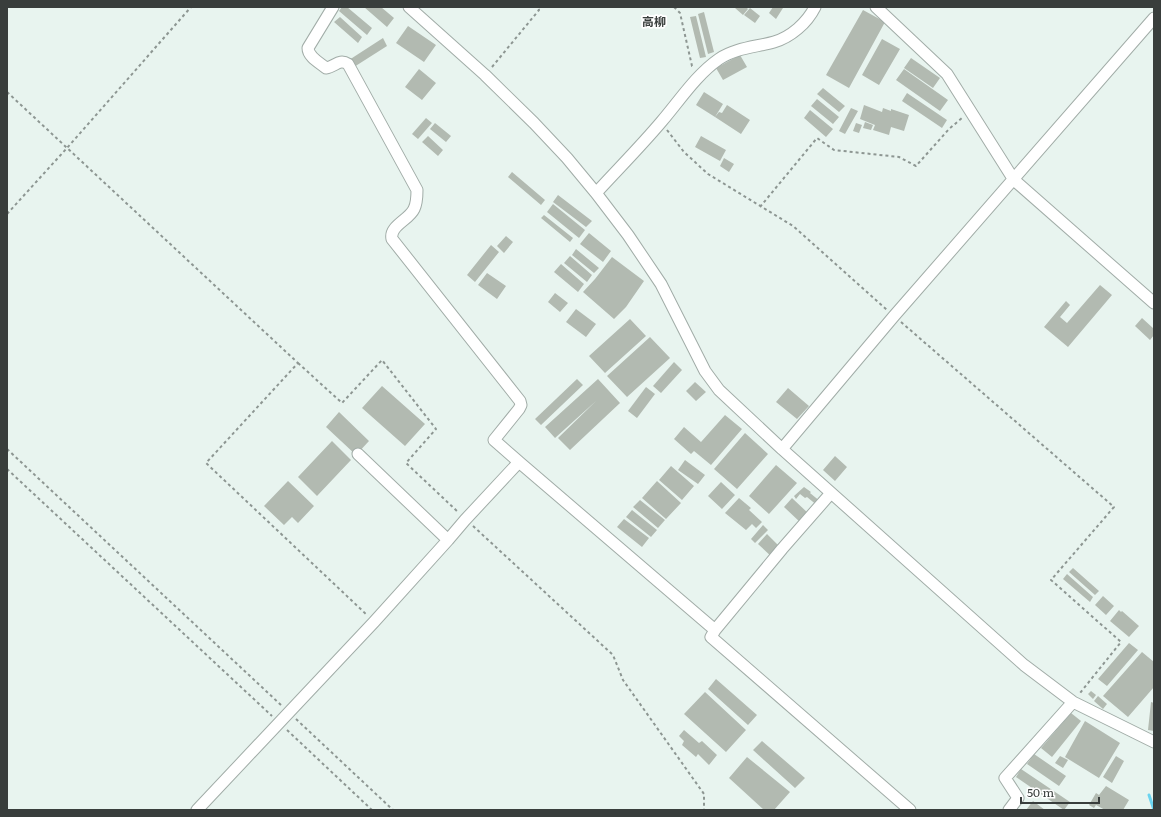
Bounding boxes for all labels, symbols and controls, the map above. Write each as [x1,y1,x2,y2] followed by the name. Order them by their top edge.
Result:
[642,12,666,30] district label: 高柳
[1021,779,1099,805] scale bar
[1027,783,1054,801] text: 50 m

